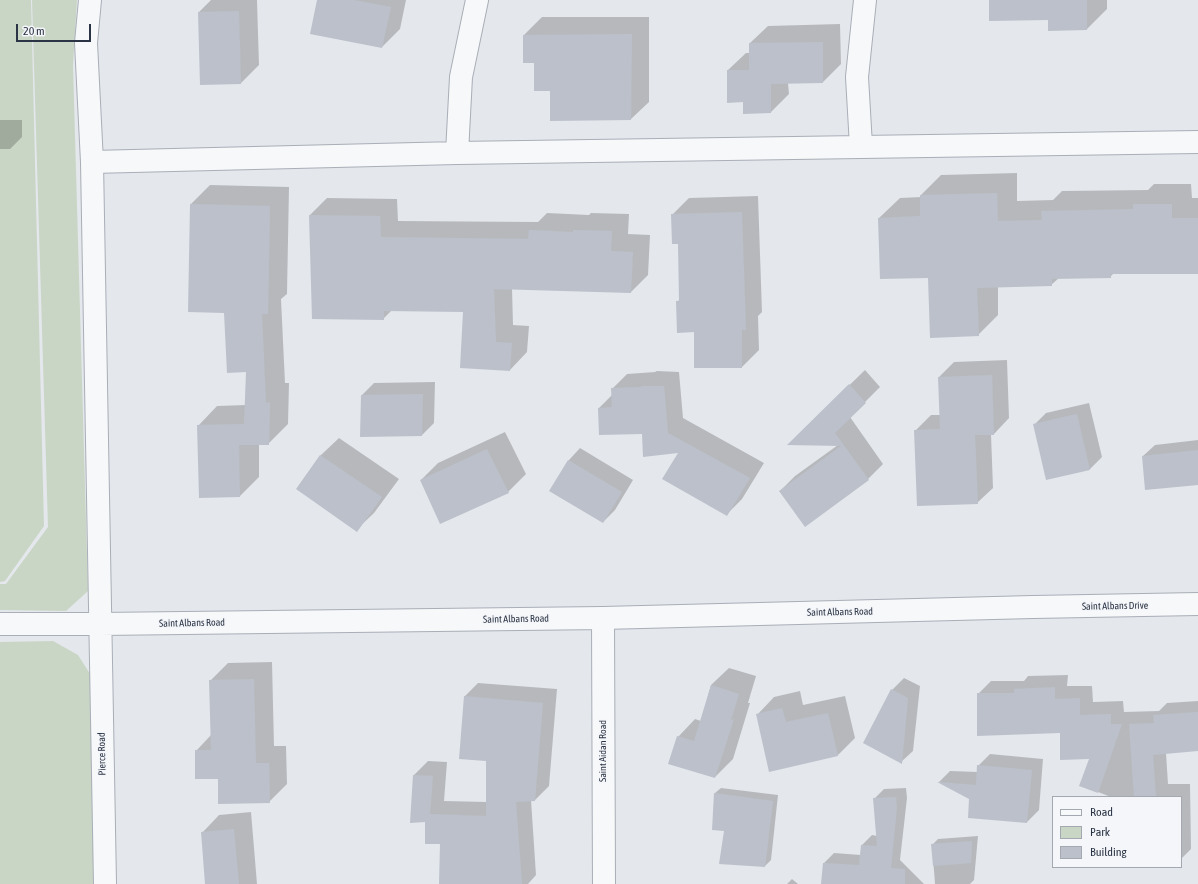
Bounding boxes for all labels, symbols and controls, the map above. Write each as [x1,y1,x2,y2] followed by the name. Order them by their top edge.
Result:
[18,16,93,42] scale bar
[23,24,45,38] text: 20 m
[1082,599,1148,613] street label: Saint Albans Drive
[807,605,873,619] street label: Saint Albans Road
[483,612,549,626] street label: Saint Albans Road
[159,616,225,630] street label: Saint Albans Road
[597,720,609,782] street label: Saint Aidan Road
[96,732,108,776] street label: Pierce Road
[1052,796,1182,868] legend
[1090,805,1113,819] text: Road
[1090,825,1110,839] text: Park
[1090,845,1127,859] text: Building

